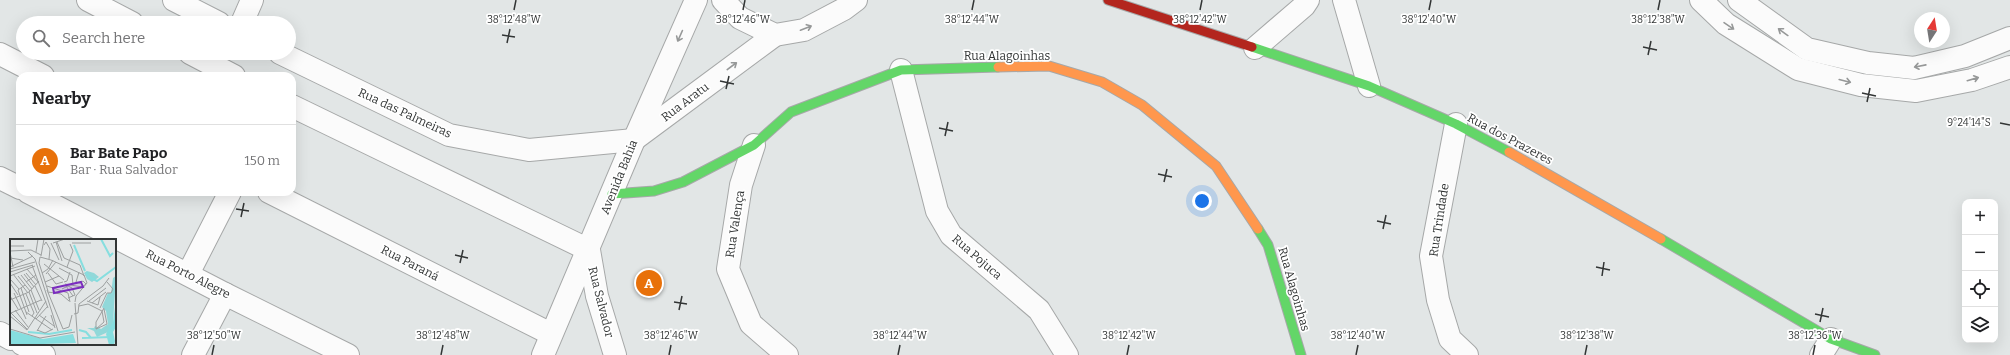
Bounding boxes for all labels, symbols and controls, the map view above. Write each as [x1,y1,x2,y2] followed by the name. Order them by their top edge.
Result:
[1914,12,1950,48] north arrow
[487,14,542,26] text: 38°12'48"W
[716,14,771,26] text: 38°12'46"W
[945,14,1000,26] text: 38°12'44"W
[1173,14,1227,26] text: 38°12'42"W
[1402,14,1457,26] text: 38°12'40"W
[1631,14,1686,26] text: 38°12'38"W
[16,16,296,60] search box
[1724,22,1735,30] one-way arrow
[799,24,811,32] one-way arrow
[30,27,52,49] icon: search
[1778,28,1789,36] one-way arrow
[62,29,145,47] text: Search here
[676,29,684,41] one-way arrow
[964,49,1051,63] street label: Rua Alagoinhas
[727,62,738,71] one-way arrow
[1913,62,1926,70] one-way arrow
[1967,75,1980,83] one-way arrow
[1839,78,1852,86] one-way arrow
[659,79,712,124] street label: Rua Aratu
[356,85,454,141] street label: Rua das Palmeiras
[32,88,91,109] text: Nearby
[1465,111,1555,167] street label: Rua dos Prazeres
[1947,117,1991,129] text: 9°24'14"S
[598,137,640,216] street label: Avenida Bahia
[70,144,167,162] text: Bar Bate Papo
[40,153,50,168] text: A
[244,153,280,168] text: 150 m
[70,162,178,177] text: Bar · Rua Salvador
[1426,182,1452,258] street label: Rua Trindade
[723,189,747,259] street label: Rua Valença
[1192,191,1212,211] your location
[1962,199,1998,343] map controls
[1962,199,1998,235] button: +
[949,232,1005,283] street label: Rua Pojuca
[1962,235,1998,271] button: −
[10,239,116,345] inset map
[379,242,442,284] street label: Rua Paraná
[1275,245,1313,333] street label: Rua Alagoinhas
[143,247,233,301] street label: Rua Porto Alegre
[585,265,617,340] street label: Rua Salvador
[636,268,662,298] pin: A
[1962,271,1998,307] button: locate
[1962,307,1998,343] button: layers
[187,330,242,342] text: 38°12'50"W
[416,330,471,342] text: 38°12'48"W
[644,330,699,342] text: 38°12'46"W
[873,330,928,342] text: 38°12'44"W
[1102,330,1156,342] text: 38°12'42"W
[1331,330,1386,342] text: 38°12'40"W
[1560,330,1615,342] text: 38°12'38"W
[1788,330,1843,342] text: 38°12'36"W

